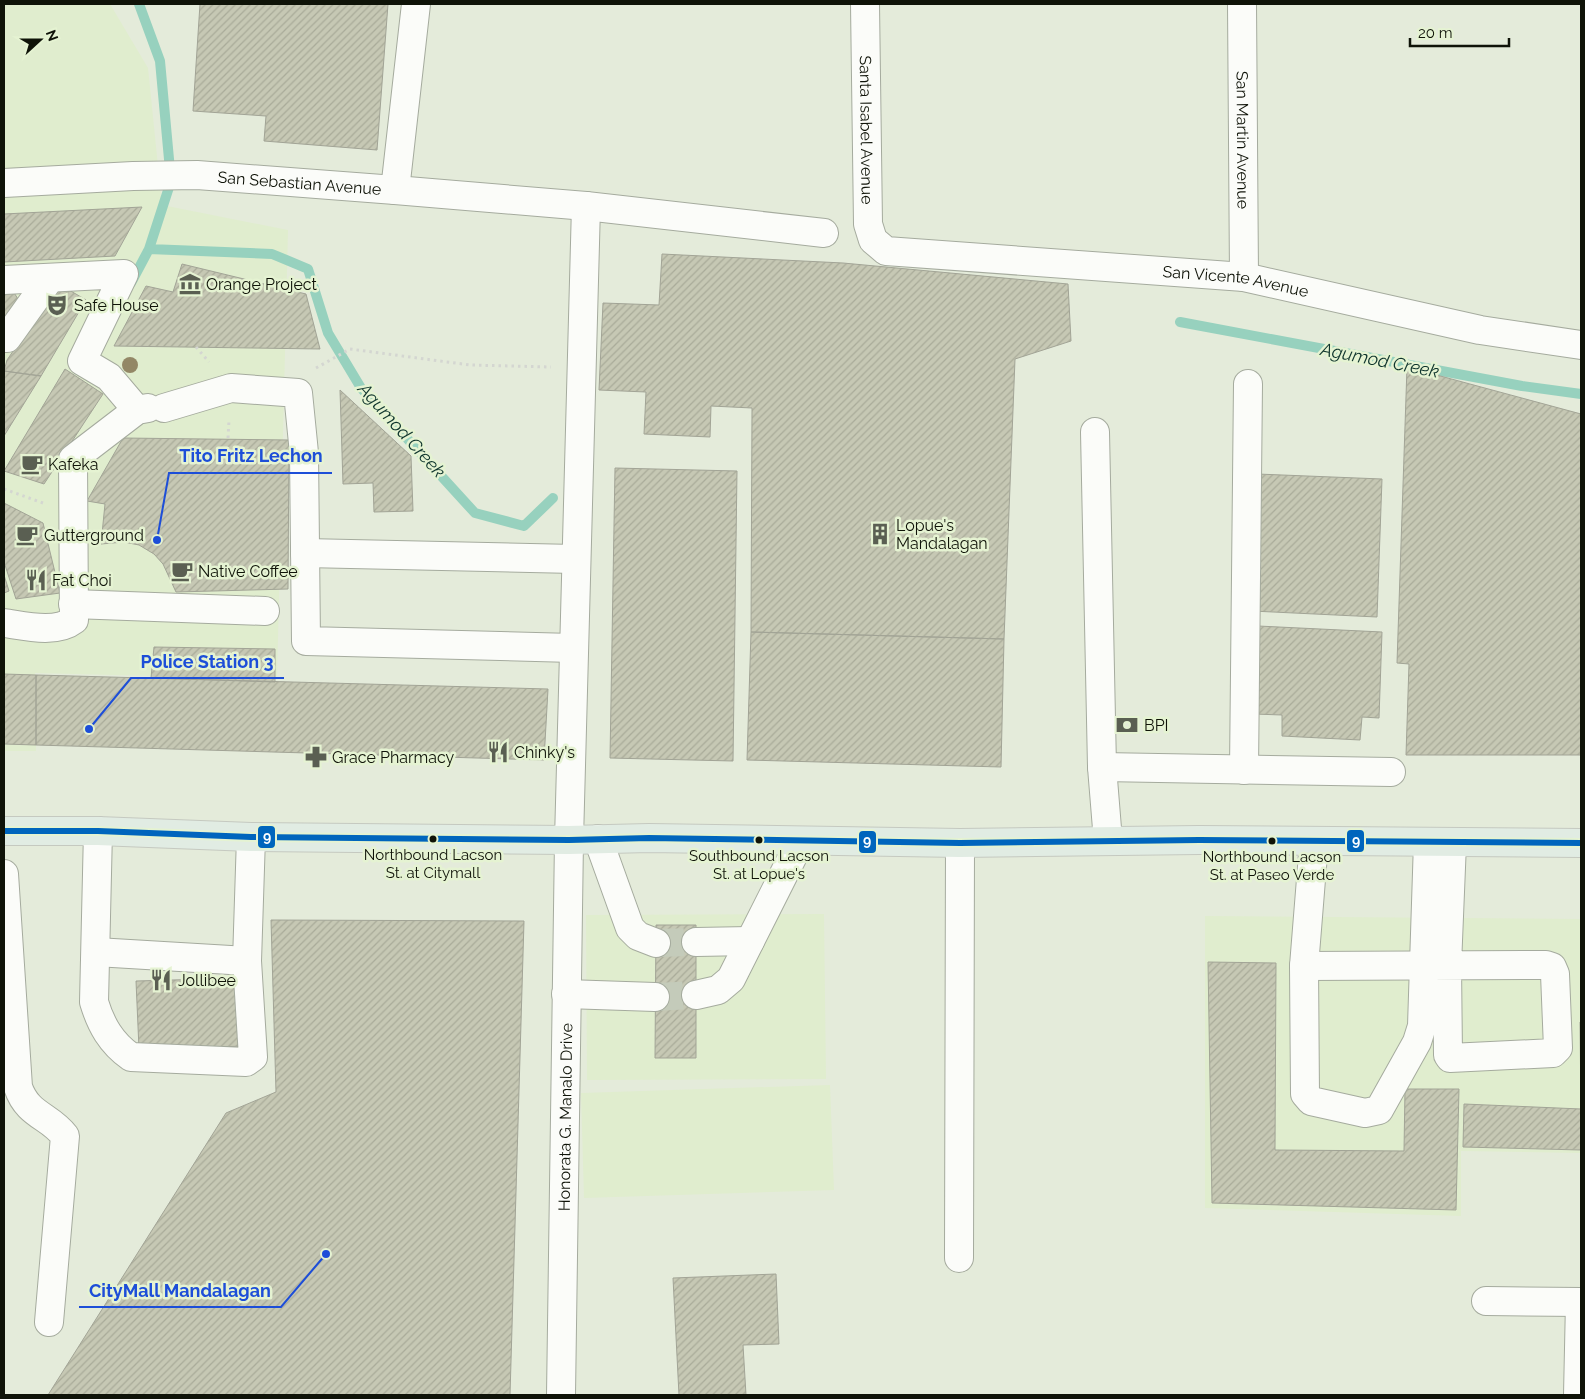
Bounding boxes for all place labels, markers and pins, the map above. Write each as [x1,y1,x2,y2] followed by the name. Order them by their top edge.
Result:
[177,271,203,297] museum icon: Orange Project
[206,275,318,294] place label: Orange Project
[44,292,70,318] theatre icon: Safe House
[74,296,159,315] place label: Safe House
[169,440,332,473] callout: Tito Fritz Lechon
[19,451,45,477] cafe icon: Kafeka
[48,455,99,474] place label: Kafeka
[896,516,988,553] place label: Lopue's Mandalagan
[867,521,893,547] building icon: Lopue's Mandalagan
[14,522,40,548] cafe icon: Gutterground
[44,526,144,545] place label: Gutterground
[169,558,195,584] cafe icon: Native Coffee
[198,562,298,581] place label: Native Coffee
[23,567,49,593] restaurant icon: Fat Choi
[52,571,112,590] place label: Fat Choi
[131,645,284,678] callout: Police Station 3
[1114,712,1140,738] bank icon: BPI
[1144,716,1169,735] place label: BPI
[485,739,511,765] restaurant icon: Chinky's
[514,743,575,762] place label: Chinky's
[303,744,329,770] pharmacy icon: Grace Pharmacy
[332,748,455,767] place label: Grace Pharmacy
[428,834,438,844] marker: Northbound Lacson St. at Citymall
[754,835,764,845] marker: Southbound Lacson St. at Lopue's
[1267,836,1277,846] marker: Northbound Lacson St. at Paseo Verde
[364,846,502,882] place label: Northbound Lacson St. at Citymall
[689,847,829,883] place label: Southbound Lacson St. at Lopue's
[1203,848,1341,884] place label: Northbound Lacson St. at Paseo Verde
[148,967,174,993] restaurant icon: Jollibee
[178,971,236,990] place label: Jollibee
[79,1274,281,1307] callout: CityMall Mandalagan

